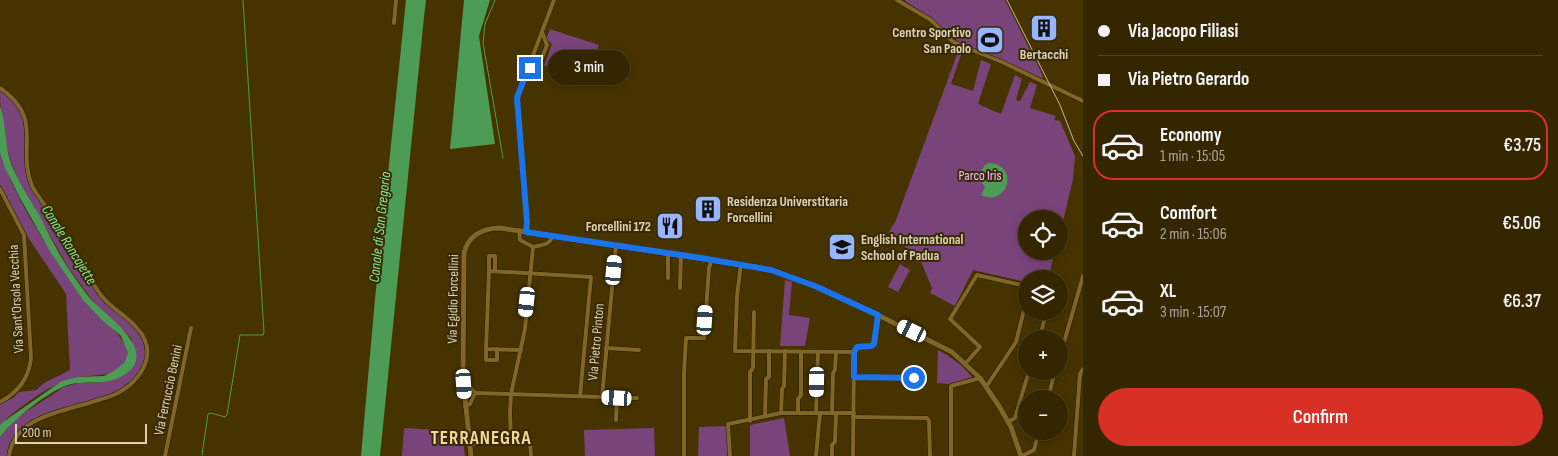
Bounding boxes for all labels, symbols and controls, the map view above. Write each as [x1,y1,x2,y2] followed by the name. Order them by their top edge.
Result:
[1029,13,1059,43] building icon: Bertacchi
[1128,20,1238,43] text: Via Jacopo Filiasi
[892,24,971,57] place label: Centro Sportivo San Paolo
[975,25,1005,55] sports icon: Centro Sportivo San Paolo
[1020,46,1068,63] place label: Bertacchi
[548,50,630,86] callout: 3 min
[519,57,541,79] route end
[574,58,604,77] text: 3 min
[1128,68,1249,91] text: Via Pietro Gerardo
[1100,123,1145,168] icon: car
[1160,124,1222,147] text: Economy
[1503,134,1541,157] text: €3.75
[1160,147,1225,166] text: 1 min · 15:05
[959,167,1001,184] park label: Parco Iris
[365,171,395,283] water label: Canale di San Gregorio
[727,193,848,226] place label: Residenza Universtitaria Forcellini
[693,194,723,224] building icon: Residenza Universtitaria Forcellini
[1100,201,1145,246] icon: car
[37,202,101,289] water label: Canale Roncajette
[1160,202,1217,225] text: Comfort
[1018,210,1068,440] map controls
[1018,210,1068,260] button: locate
[655,211,685,241] restaurant icon: Forcellini 172
[1502,212,1541,235] text: €5.06
[586,218,651,235] place label: Forcellini 172
[1160,225,1227,244] text: 2 min · 15:06
[861,231,964,264] place label: English International School of Padua
[827,232,857,262] school or university icon: English International School of Padua
[5,244,27,354] street label: Via Sant'Orsola Vecchia
[444,254,462,344] street label: Via Egidio Forcellini
[605,254,622,286] car
[1018,270,1068,320] button: layers
[1100,279,1145,324] icon: car
[1160,280,1176,303] text: XL
[517,286,536,318] car
[1503,290,1541,313] text: €6.37
[584,303,608,381] street label: Via Pietro Pinton
[1160,303,1226,322] text: 3 min · 15:07
[696,305,713,335] car
[895,318,928,344] car
[1018,330,1068,380] button: +
[150,343,186,437] street label: Via Ferruccio Benini
[809,367,824,397] car
[903,367,925,389] route start
[455,369,472,399] car
[1098,388,1543,446] button: Confirm
[601,390,632,406] car
[1018,390,1068,440] button: −
[15,421,148,444] scale bar
[22,424,51,441] text: 200 m
[431,427,531,450] district label: TERRANEGRA

